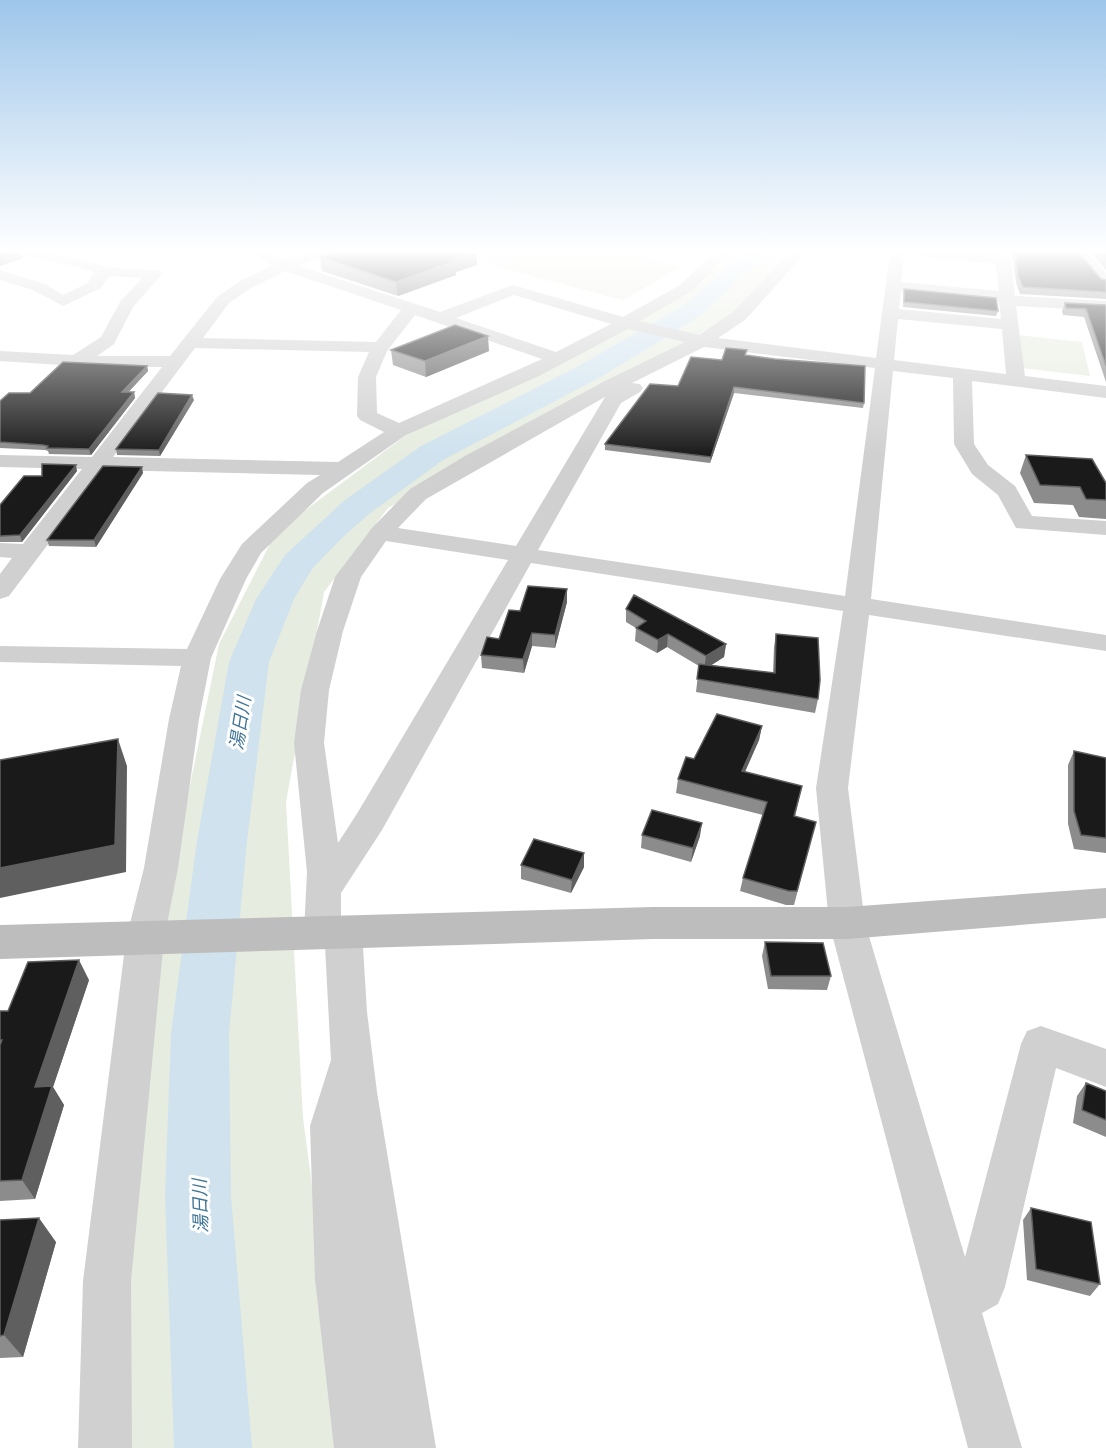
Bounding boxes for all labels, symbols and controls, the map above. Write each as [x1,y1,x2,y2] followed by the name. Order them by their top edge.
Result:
[224,693,256,751] water label: 湯日川
[187,1177,212,1233] water label: 湯日川

